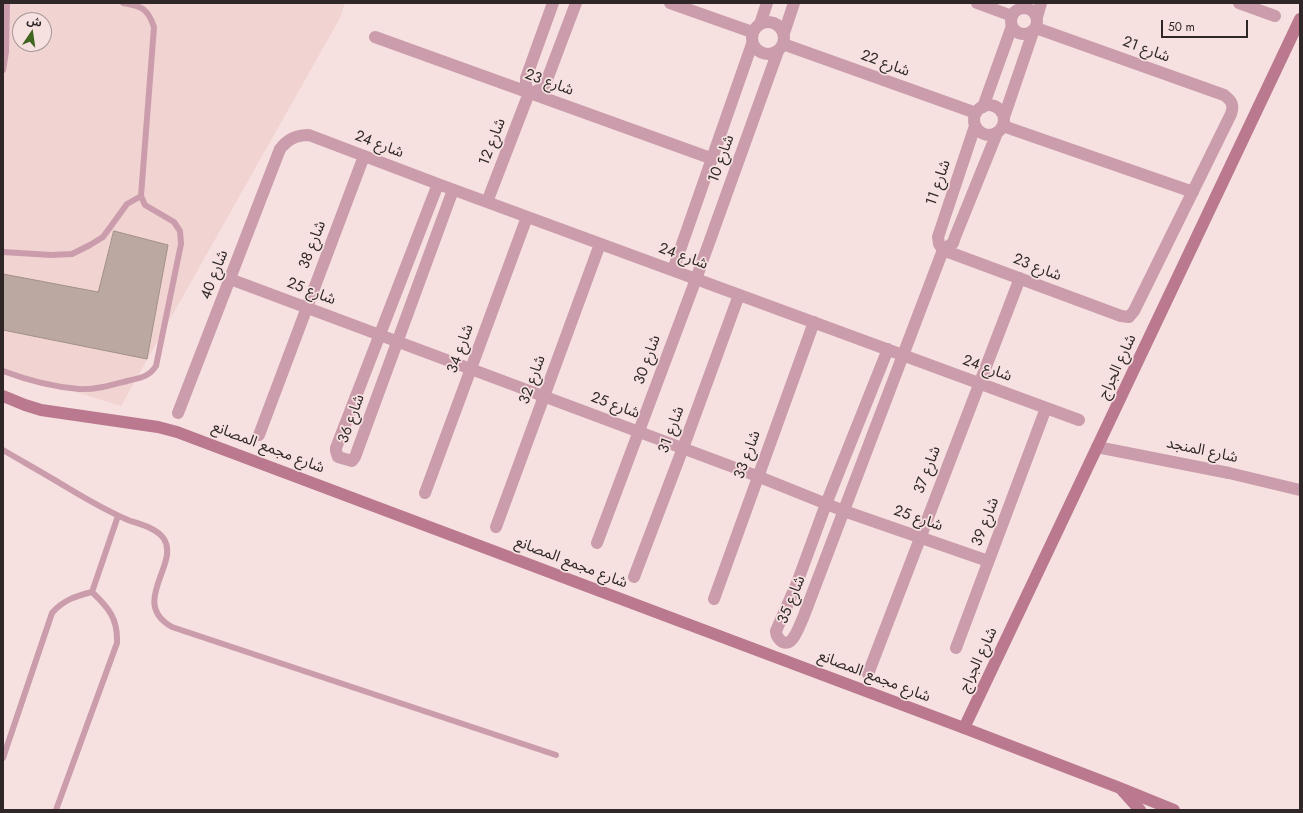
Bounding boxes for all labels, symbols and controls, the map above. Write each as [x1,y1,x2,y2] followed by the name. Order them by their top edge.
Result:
[12,12,52,52] north arrow
[25,12,44,31] text: ش
[1163,12,1250,38] scale bar
[1168,18,1195,36] text: 50 m
[1120,33,1172,67] street label: شارع 21
[858,47,912,81] street label: شارع 22
[522,66,576,100] street label: شارع 23
[476,116,510,168] street label: شارع 12
[352,127,406,163] street label: شارع 24
[705,133,739,185] street label: شارع 10
[923,158,955,208] street label: شارع 11
[296,218,330,272] street label: شارع 38
[656,240,710,274] street label: شارع 24
[197,248,233,302] street label: شارع 40
[1010,251,1064,285] street label: شارع 23
[284,275,338,309] street label: شارع 25
[444,322,478,376] street label: شارع 34
[1095,332,1141,402] street label: شارع الجراج
[631,333,665,387] street label: شارع 30
[960,352,1014,386] street label: شارع 24
[516,353,550,407] street label: شارع 32
[588,389,642,423] street label: شارع 25
[335,392,369,446] street label: شارع 36
[655,404,689,456] street label: شارع 31
[209,418,327,478] street label: شارع مجمع المصانع
[731,428,765,482] street label: شارع 33
[1165,435,1239,467] street label: شارع المنجد
[911,444,945,496] street label: شارع 37
[969,495,1003,549] street label: شارع 39
[891,502,945,536] street label: شارع 25
[512,533,630,593] street label: شارع مجمع المصانع
[774,573,810,627] street label: شارع 35
[956,625,1002,695] street label: شارع الجراج
[815,647,933,707] street label: شارع مجمع المصانع

